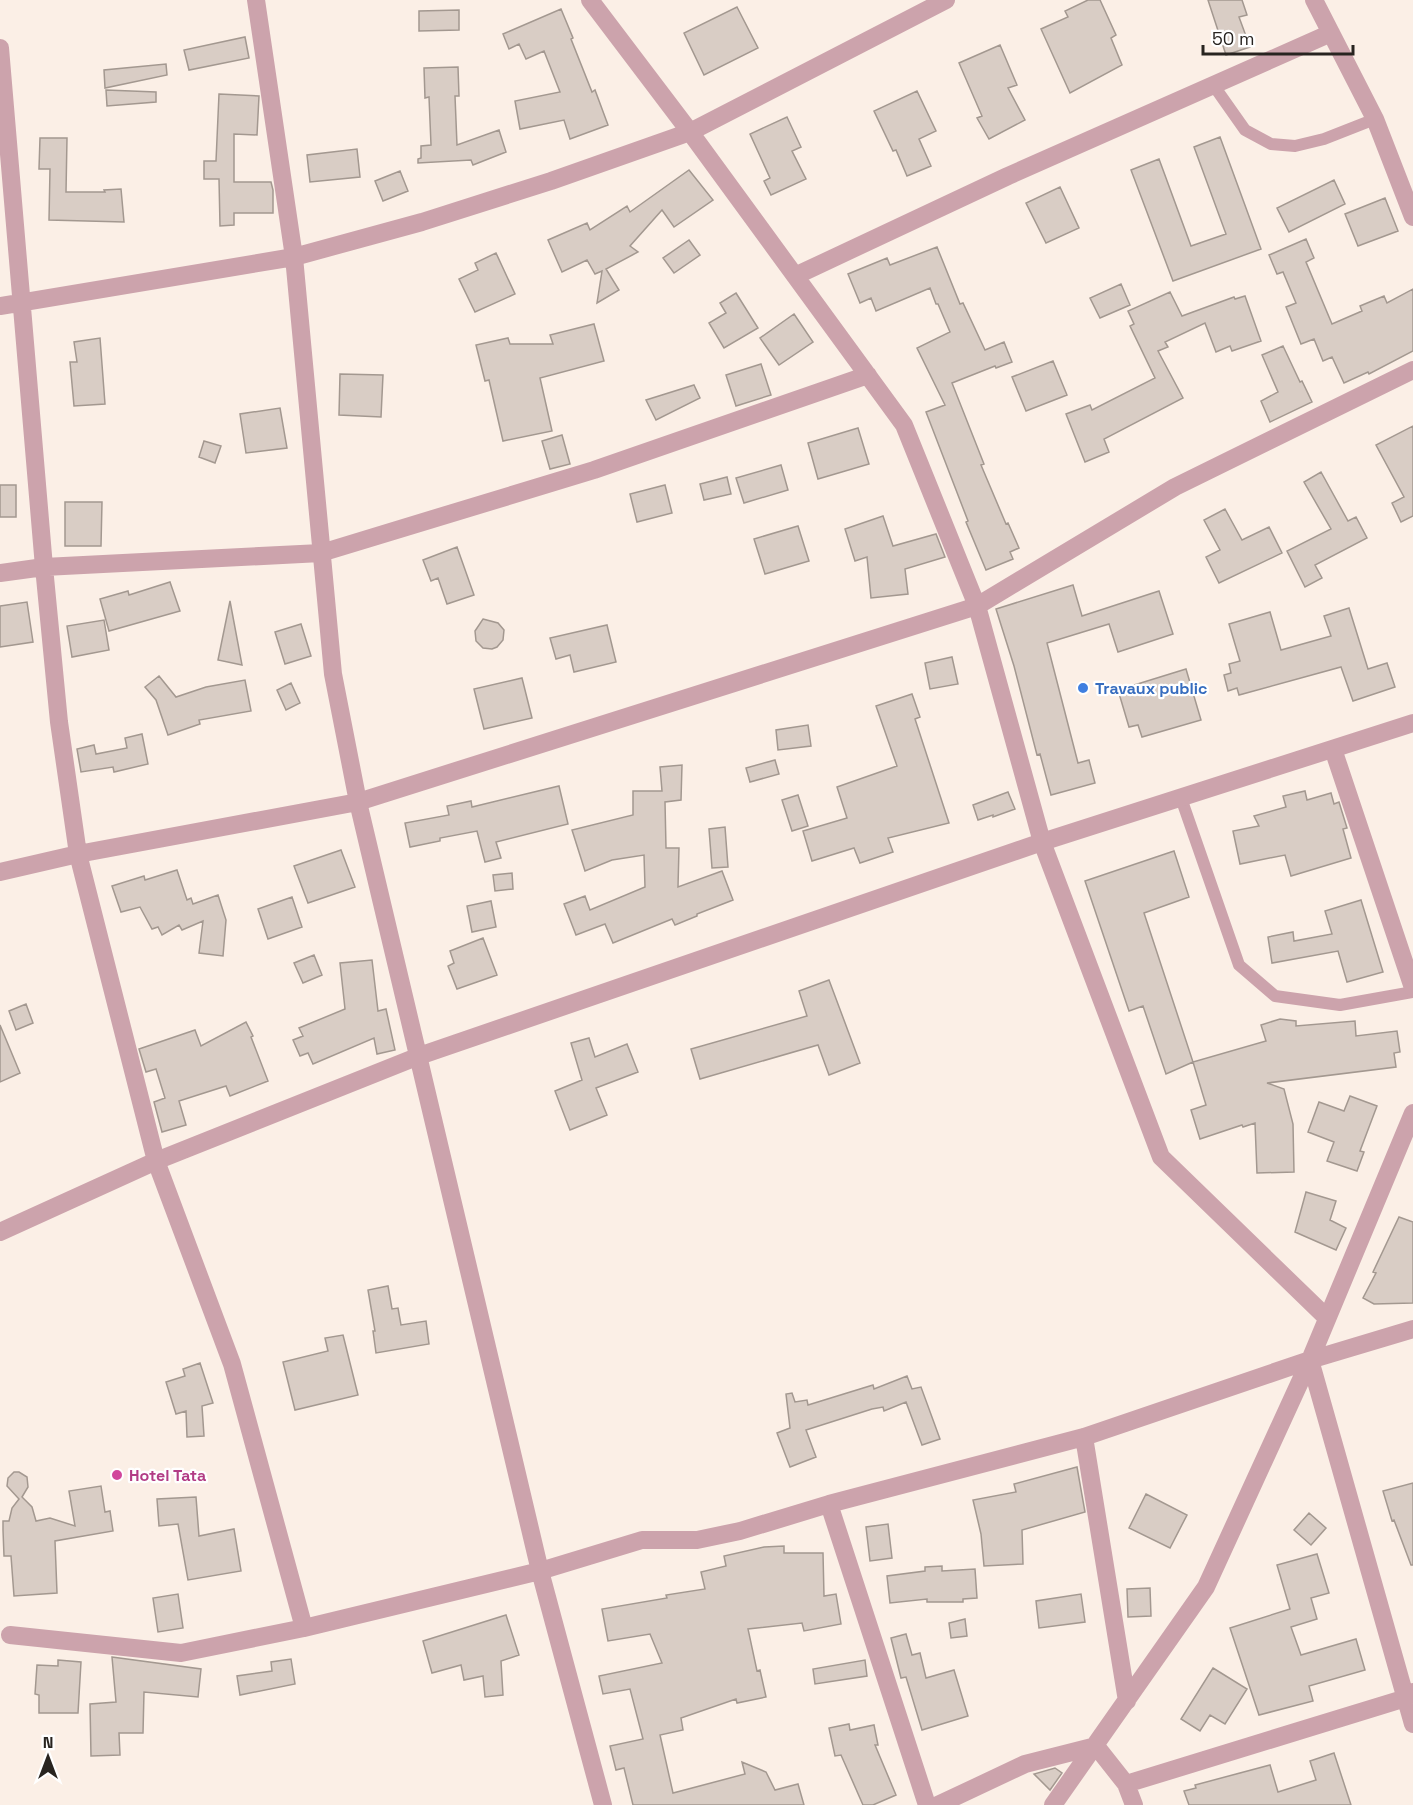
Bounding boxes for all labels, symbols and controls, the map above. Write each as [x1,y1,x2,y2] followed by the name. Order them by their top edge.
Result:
[1203,18,1353,56] scale bar
[1212,27,1254,50] text: 50 m
[1095,678,1207,699] place label: Travaux public
[1076,681,1090,695] marker: Travaux public
[129,1465,206,1486] place label: Hotel Tata
[110,1468,124,1482] marker: Hotel Tata
[18,1727,78,1787] north arrow
[43,1732,53,1753] text: N

